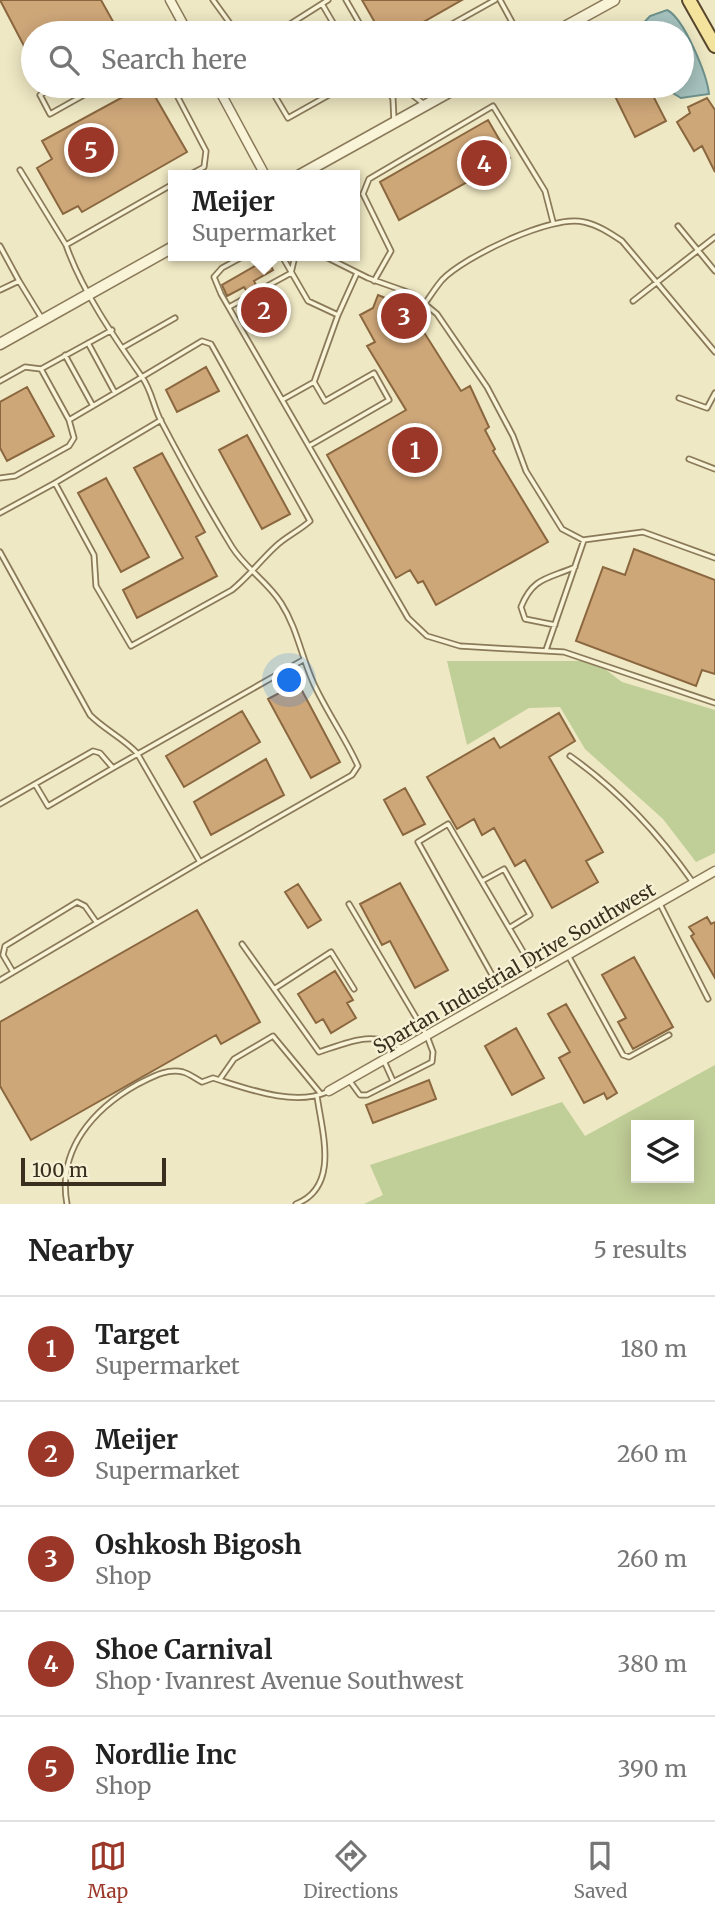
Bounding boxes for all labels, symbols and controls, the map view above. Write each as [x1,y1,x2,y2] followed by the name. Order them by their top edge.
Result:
[21,21,694,98] search box
[45,41,83,79] icon: search
[101,43,247,76] text: Search here
[68,124,114,176] pin: 5
[461,137,507,189] pin: 4
[168,170,360,261] popup
[192,185,275,218] text: Meijer
[192,218,336,247] text: Supermarket
[241,284,287,336] pin: 2
[381,290,427,342] pin: 3
[392,424,438,476] pin: 1
[272,663,306,697] your location
[369,877,660,1059] street label: Spartan Industrial Drive Southwest
[631,1120,694,1183] map controls
[631,1120,694,1183] button: layers
[21,1155,166,1187] scale bar
[32,1158,88,1182] text: 100 m
[28,1231,134,1269] text: Nearby
[593,1235,687,1264] text: 5 results
[95,1318,180,1351] text: Target
[46,1334,56,1363] text: 1
[621,1334,687,1363] text: 180 m
[95,1351,240,1380] text: Supermarket
[95,1423,178,1456] text: Meijer
[44,1439,58,1468] text: 2
[617,1439,687,1468] text: 260 m
[95,1456,240,1485] text: Supermarket
[95,1528,302,1561] text: Oshkosh Bigosh
[44,1544,58,1573] text: 3
[617,1544,687,1573] text: 260 m
[95,1561,151,1590] text: Shop
[95,1633,272,1666] text: Shoe Carnival
[44,1649,58,1678] text: 4
[617,1649,687,1678] text: 380 m
[95,1666,464,1695] text: Shop · Ivanrest Avenue Southwest
[95,1738,237,1771] text: Nordlie Inc
[44,1754,58,1783] text: 5
[617,1754,687,1783] text: 390 m
[95,1771,151,1800] text: Shop
[88,1837,128,1903] tab: Map
[303,1837,398,1903] tab: Directions
[574,1837,627,1903] tab: Saved

